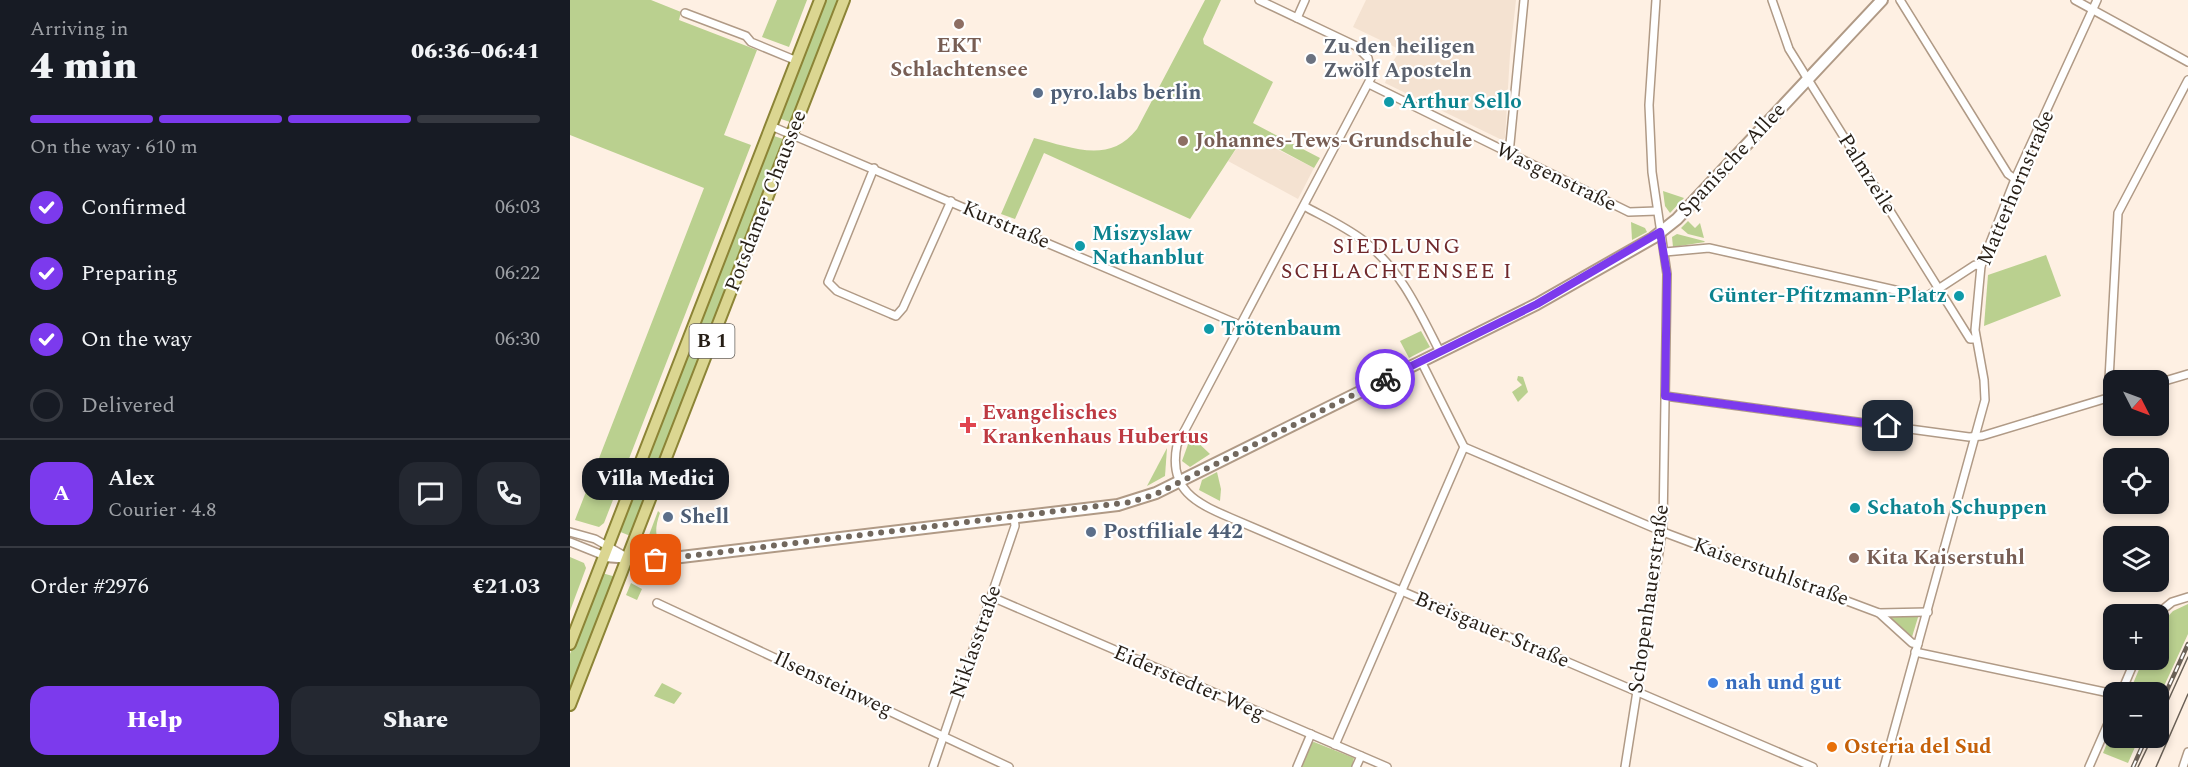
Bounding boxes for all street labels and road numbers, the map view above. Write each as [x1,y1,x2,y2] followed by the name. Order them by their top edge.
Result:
[1670,95,1794,225] street label: Spanische Allee
[717,105,815,297] street label: Potsdamer Chaussee
[1969,105,2063,271] street label: Matterhornstraße
[1830,127,1904,221] street label: Palmzeile
[1490,134,1622,220] street label: Wasgenstraße
[957,192,1055,258] street label: Kurstraße
[690,324,734,358] road number: B 1
[1620,502,1678,696] street label: Schopenhauerstraße
[1689,529,1853,615] street label: Kaiserstuhlstraße
[942,581,1010,703] street label: Niklasstraße
[1410,583,1574,677] street label: Breisgauer Straße
[1108,637,1270,729] street label: Eiderstedter Weg
[768,642,898,726] street label: Ilsensteinweg

